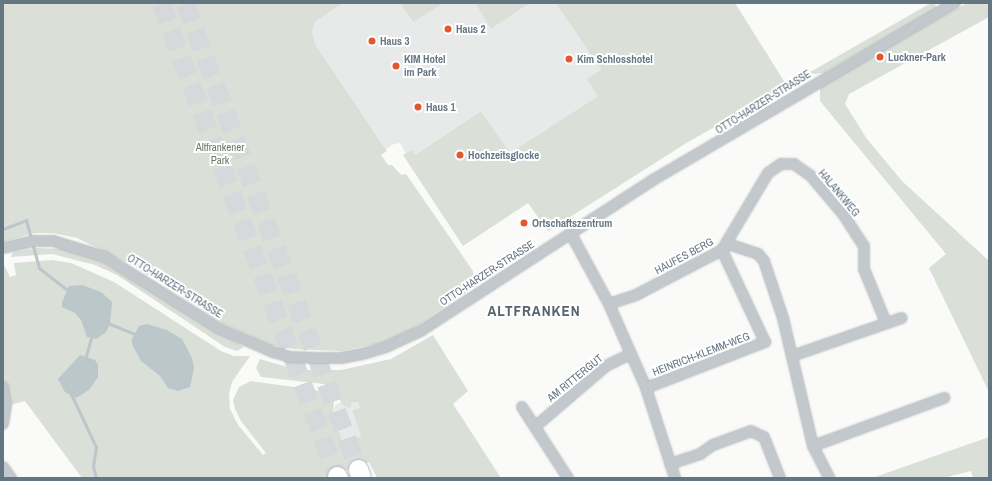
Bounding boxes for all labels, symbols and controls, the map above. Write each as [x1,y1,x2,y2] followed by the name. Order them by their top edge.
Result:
[456,22,486,36] place label: Haus 2
[443,24,453,34] marker: Haus 2
[380,34,410,48] place label: Haus 3
[367,36,377,46] marker: Haus 3
[888,50,946,64] place label: Luckner-Park
[577,52,653,66] place label: Kim Schlosshotel
[875,52,885,62] marker: Luckner-Park
[404,53,446,79] place label: KIM Hotel im Park
[564,54,574,64] marker: Kim Schlosshotel
[391,61,401,71] marker: KIM Hotel im Park
[713,67,813,137] street label: OTTO-HARZER-STRASSE
[426,100,456,114] place label: Haus 1
[413,102,423,112] marker: Haus 1
[196,141,244,167] park label: Altfrankener Park
[468,148,539,162] place label: Hochzeitsglocke
[455,150,465,160] marker: Hochzeitsglocke
[815,167,863,219] street label: HALANKWEG
[532,216,612,230] place label: Ortschaftszentrum
[519,218,529,228] marker: Ortschaftszentrum
[652,235,716,277] street label: HAUFES BERG
[437,237,537,309] street label: OTTO-HARZER-STRASSE
[125,251,225,321] street label: OTTO-HARZER-STRASSE
[487,302,581,320] district label: ALTFRANKEN
[650,329,752,379] street label: HEINRICH-KLEMM-WEG
[545,352,605,404] street label: AM RITTERGUT

